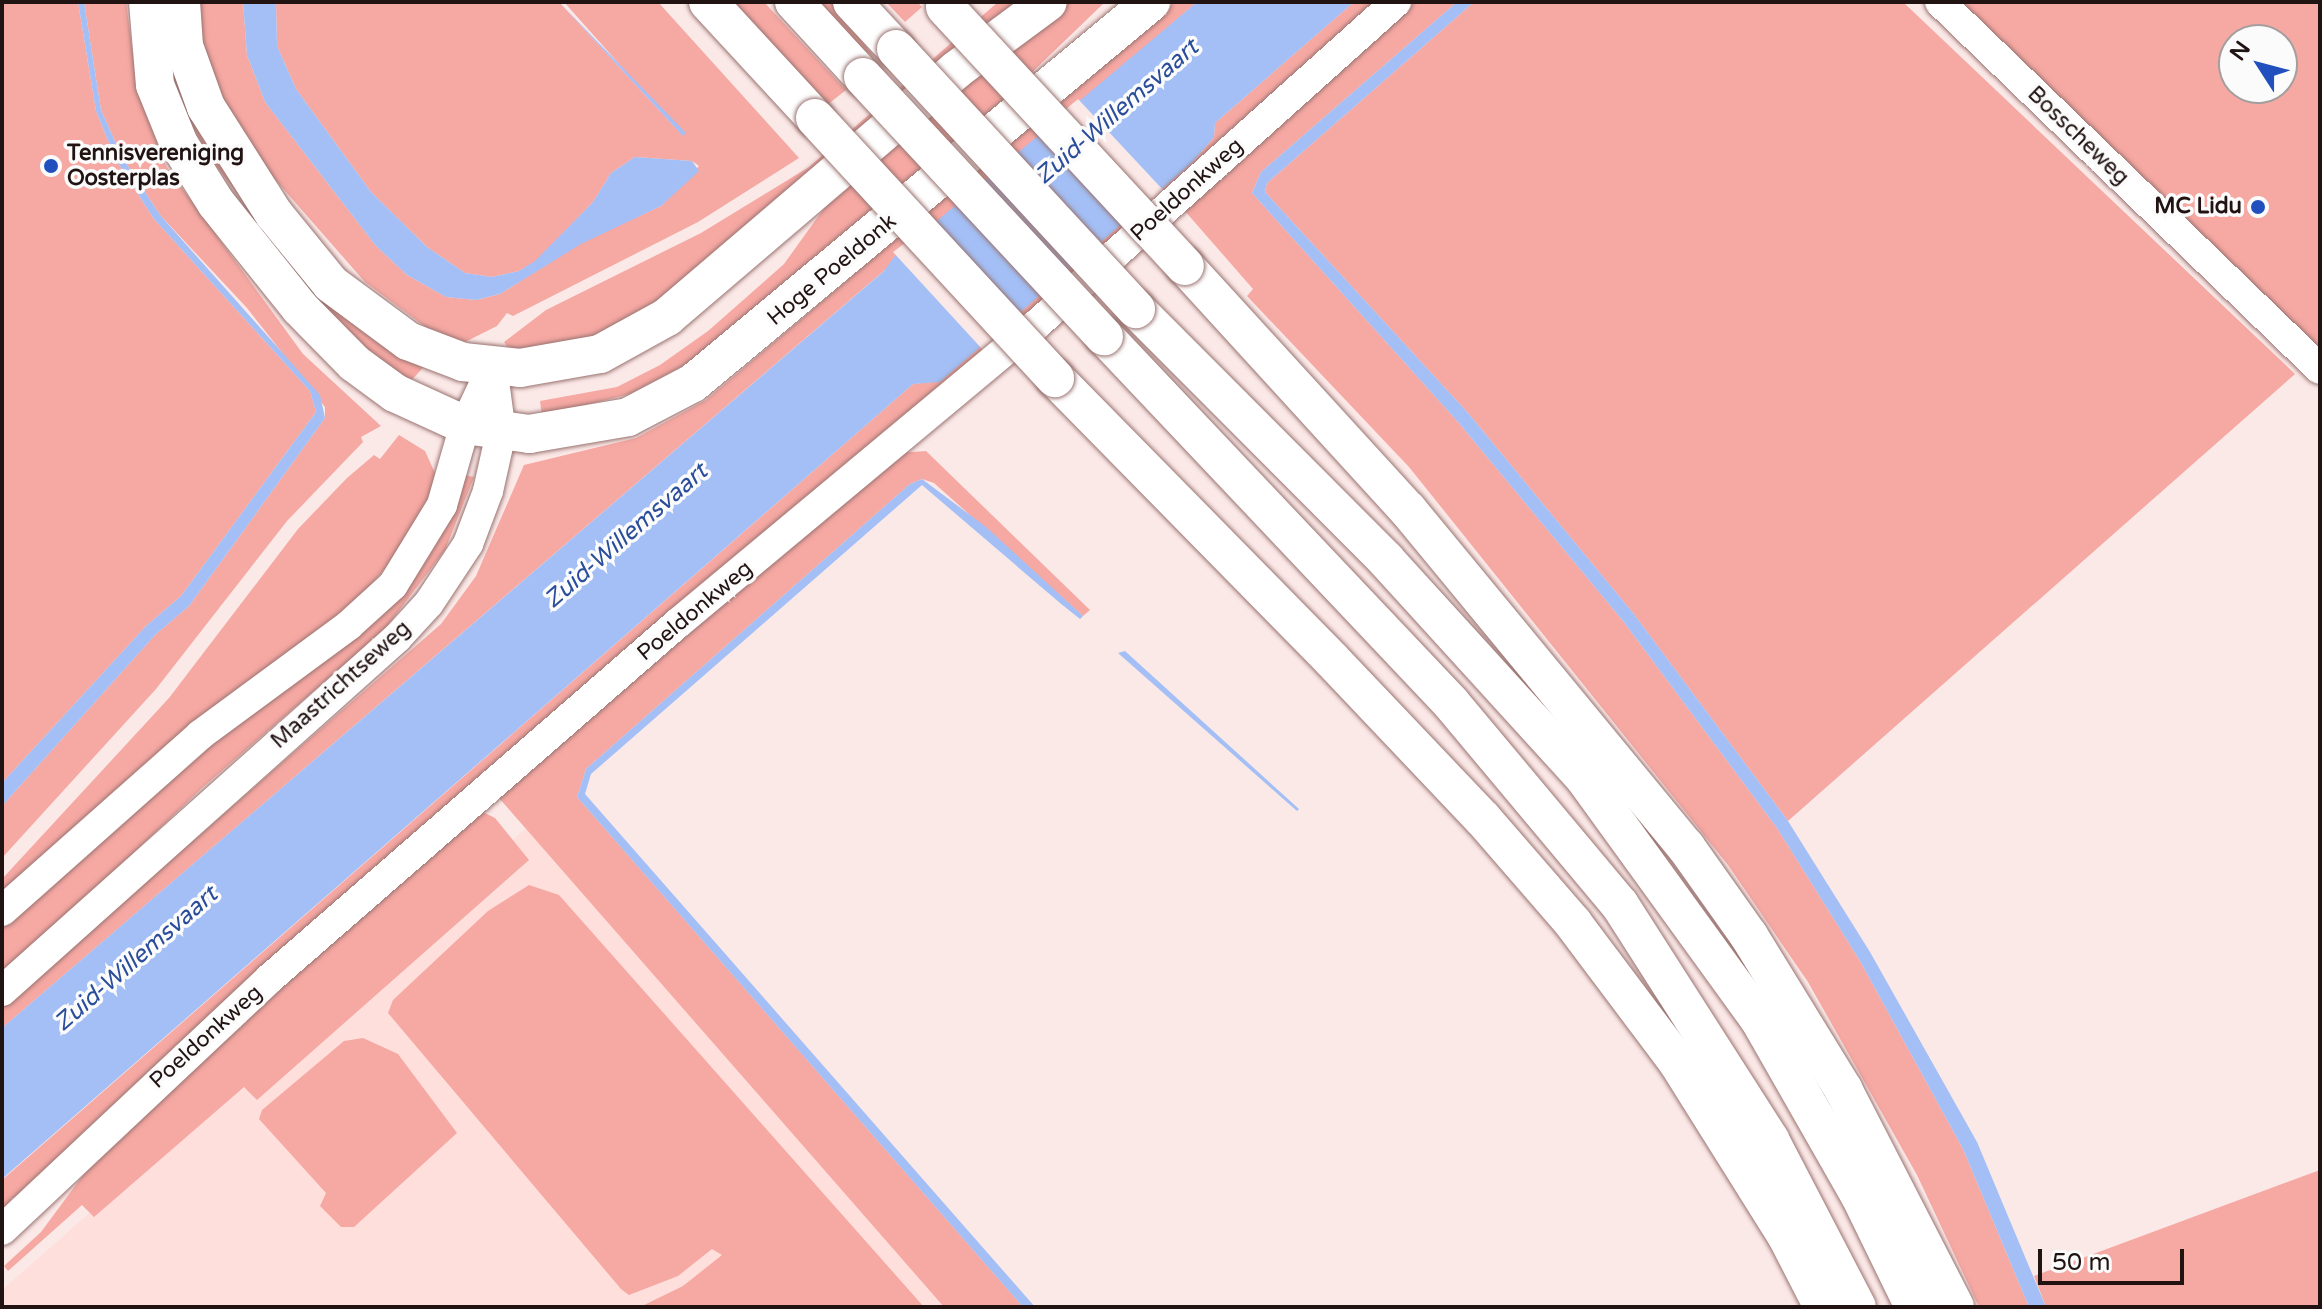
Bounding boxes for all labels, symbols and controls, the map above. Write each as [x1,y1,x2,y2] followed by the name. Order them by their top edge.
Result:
[2218,24,2298,104] north arrow
[1030,33,1204,191] water label: Zuid-Willemsvaart
[2224,36,2256,66] text: N
[2022,81,2134,191] street label: Bosscheweg
[1125,133,1249,247] street label: Poeldonkweg
[67,140,244,192] place label: Tennisvereniging Oosterplas
[42,157,60,175] marker: Tennisvereniging Oosterplas
[2154,194,2242,220] place label: MC Lidu
[2249,198,2267,216] marker: MC Lidu
[762,208,902,332] street label: Hoge Poeldonk
[539,457,713,615] water label: Zuid-Willemsvaart
[632,555,758,667] street label: Poeldonkweg
[266,615,416,755] street label: Maastrichtseweg
[49,880,223,1038] water label: Zuid-Willemsvaart
[144,980,268,1094] street label: Poeldonkweg
[2042,1233,2188,1283] scale bar
[2052,1248,2110,1277] text: 50 m

